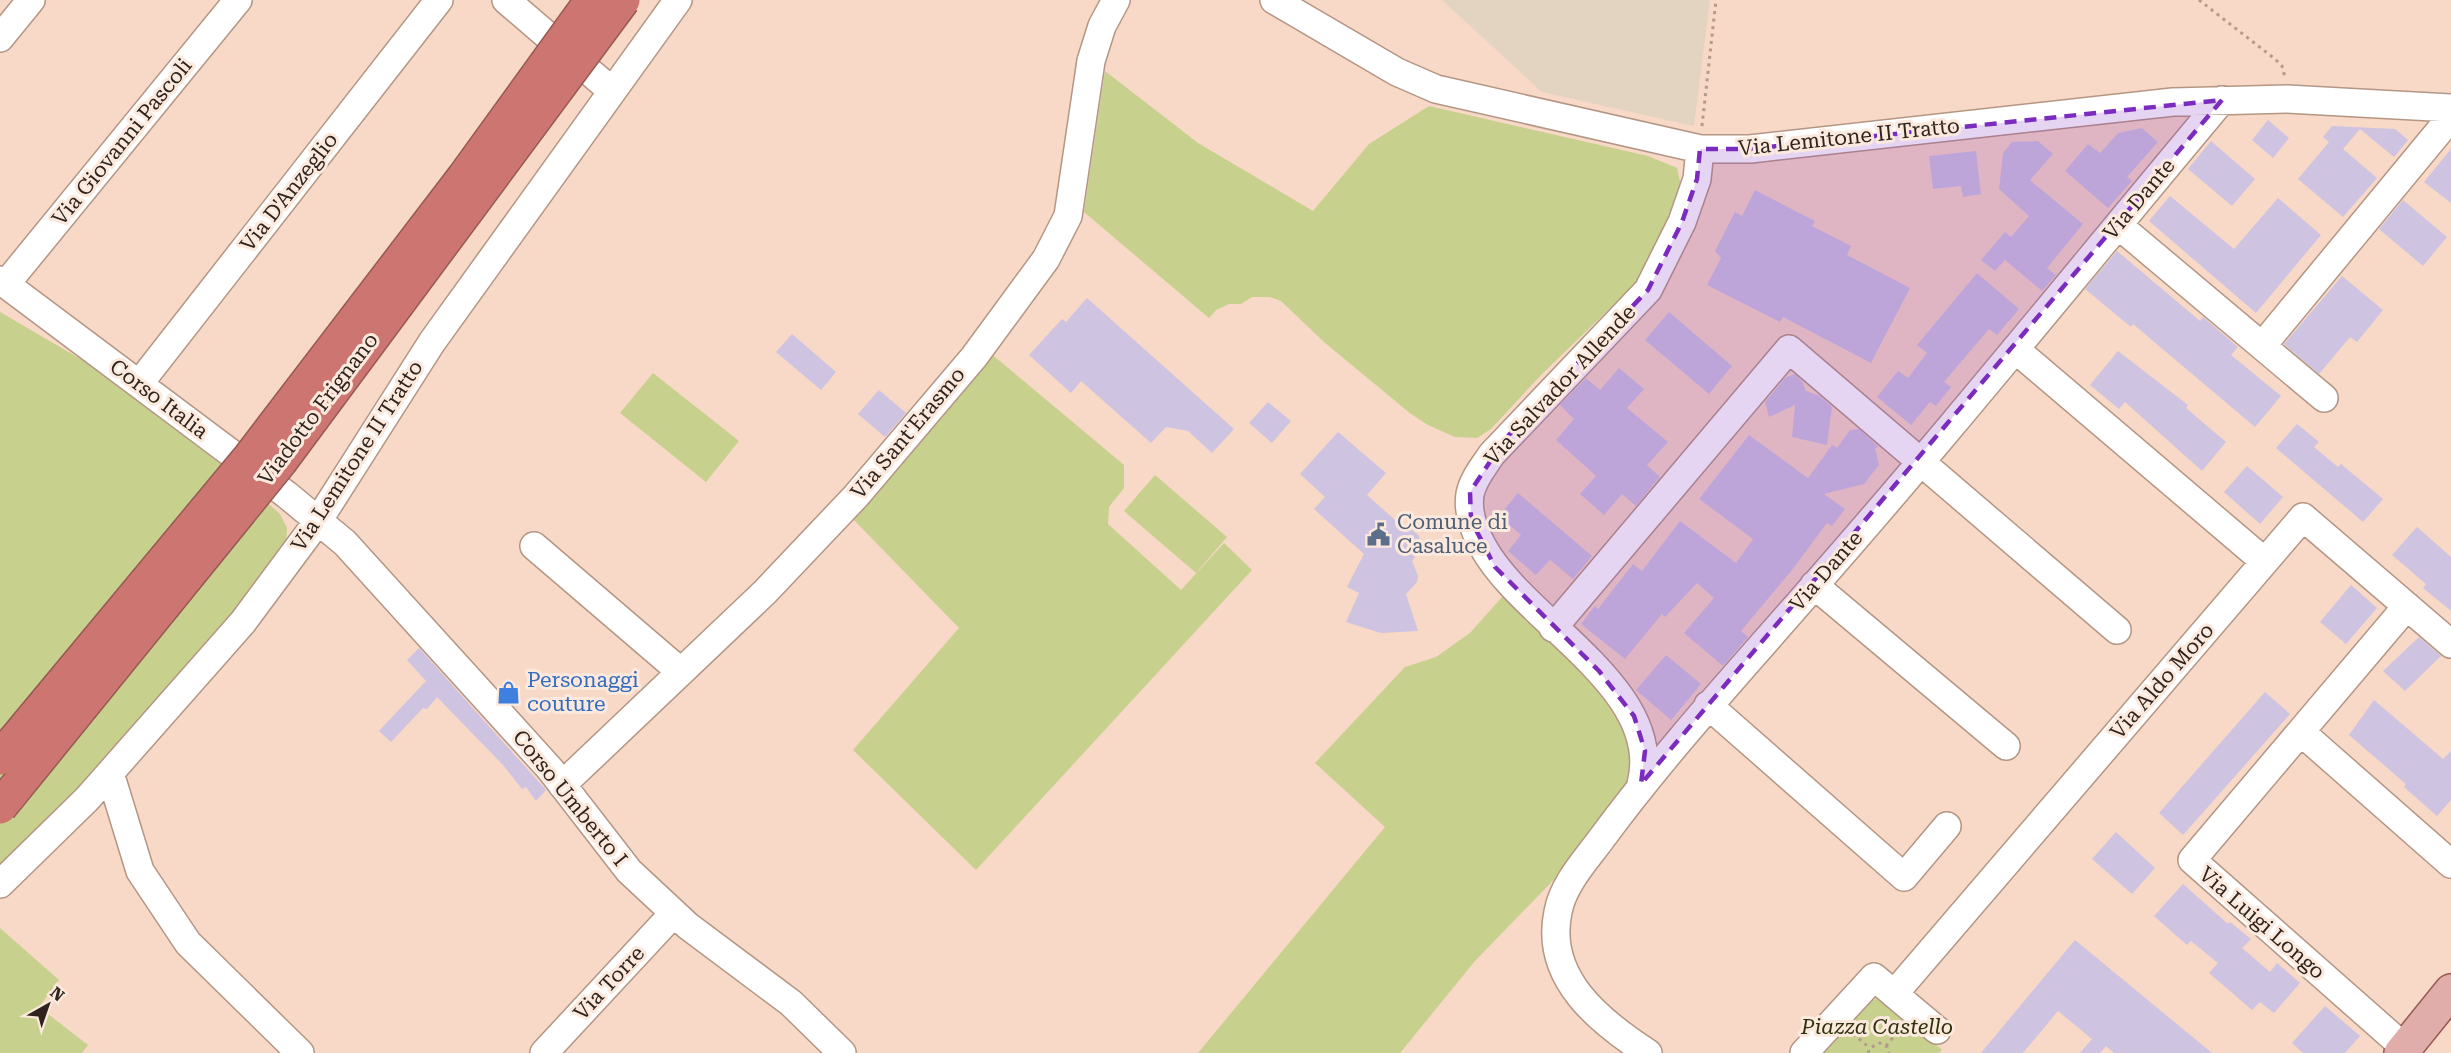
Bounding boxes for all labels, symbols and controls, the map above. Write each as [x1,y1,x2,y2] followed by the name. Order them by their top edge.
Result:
[47,54,197,230] street label: Via Giovanni Pascoli
[1737,113,1961,161] street label: Via Lemitone II Tratto
[235,128,343,256] street label: Via D'Anzeglio
[2098,154,2180,244] street label: Via Dante
[1479,300,1641,470] street label: Via Salvador Allende
[253,328,383,490] street label: Viadotto Frignano
[105,354,213,444] street label: Corso Italia
[286,356,428,556] street label: Via Lemitone II Tratto
[846,362,970,504] street label: Via Sant'Erasmo
[1397,510,1508,558] place label: Comune di Casaluce
[1366,521,1392,547] public building icon: Comune di Casaluce
[1785,526,1867,616] street label: Via Dante
[2105,618,2219,744] street label: Via Aldo Moro
[527,668,639,716] place label: Personaggi couture
[496,679,522,705] shop icon: Personaggi couture
[508,725,632,871] street label: Corso Umberto I
[2194,862,2330,984] street label: Via Luigi Longo
[569,941,649,1025] street label: Via Torre
[18,975,78,1035] north arrow
[46,983,68,1005] text: N
[1800,1015,1953,1039] park label: Piazza Castello

